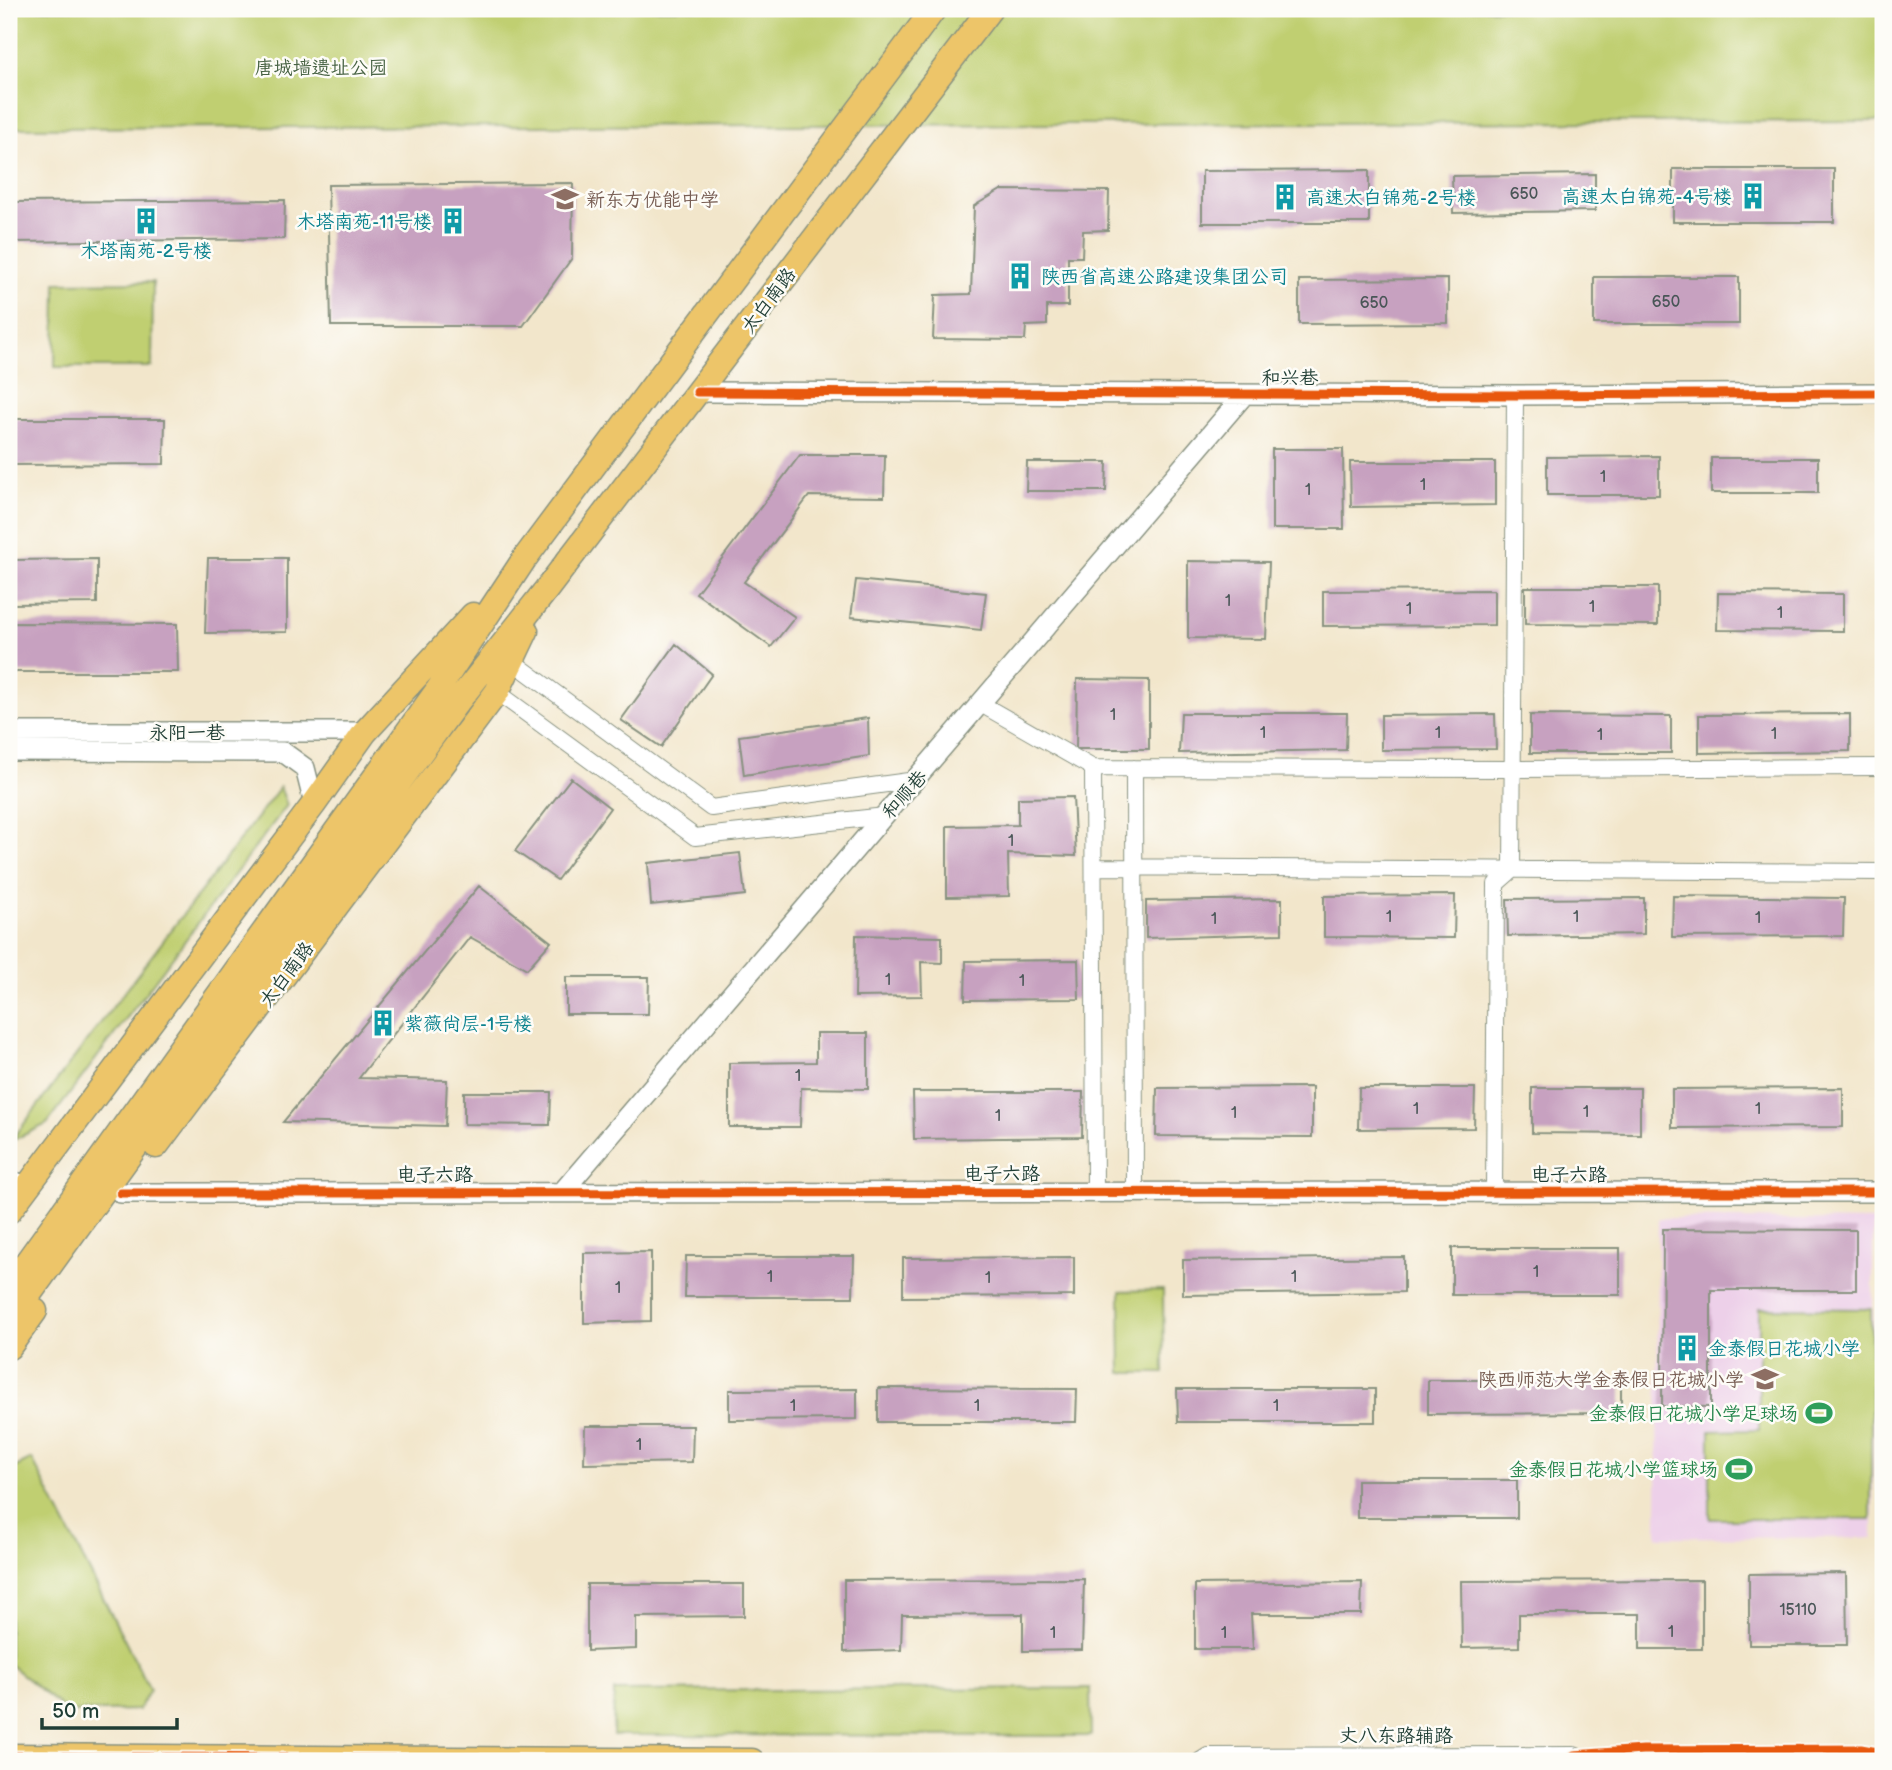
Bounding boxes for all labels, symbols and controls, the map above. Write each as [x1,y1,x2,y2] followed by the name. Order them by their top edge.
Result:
[254,57,388,80] park label: 唐城墙遗址公园
[1738,181,1768,211] building icon: 高速太白锦苑-4号楼
[1270,182,1300,212] building icon: 高速太白锦苑-2号楼
[550,184,580,214] school or university icon: 新东方优能中学
[1510,185,1538,204] house number: 650
[1561,186,1732,209] place label: 高速太白锦苑-4号楼
[1306,187,1476,210] place label: 高速太白锦苑-2号楼
[586,189,719,212] place label: 新东方优能中学
[131,206,161,236] building icon: 木塔南苑-2号楼
[438,206,468,236] building icon: 木塔南苑-11号楼
[296,211,432,234] place label: 木塔南苑-11号楼
[80,240,212,263] place label: 木塔南苑-2号楼
[1005,261,1035,291] building icon: 陕西省高速公路建设集团公司
[737,264,801,338] street label: 太白南路
[1041,266,1288,289] place label: 陕西省高速公路建设集团公司
[1652,293,1680,312] house number: 650
[1360,294,1388,313] house number: 650
[1261,367,1319,390] street label: 和兴巷
[1600,468,1606,487] house number: 1
[1420,476,1426,495] house number: 1
[1305,481,1311,500] house number: 1
[1225,592,1231,611] house number: 1
[1589,598,1595,617] house number: 1
[1406,600,1412,619] house number: 1
[1777,604,1783,623] house number: 1
[1110,706,1116,725] house number: 1
[149,722,225,745] street label: 永阳一巷
[1260,724,1266,743] house number: 1
[1435,724,1441,743] house number: 1
[1771,725,1777,744] house number: 1
[1597,726,1603,745] house number: 1
[878,766,933,824] street label: 和顺巷
[1008,832,1014,851] house number: 1
[1386,908,1392,927] house number: 1
[1573,908,1579,927] house number: 1
[1755,909,1761,928] house number: 1
[1211,910,1217,929] house number: 1
[255,938,319,1012] street label: 太白南路
[885,971,891,990] house number: 1
[1019,972,1025,991] house number: 1
[368,1008,398,1038] building icon: 紫薇尚层-1号楼
[404,1013,532,1036] place label: 紫薇尚层-1号楼
[795,1067,801,1086] house number: 1
[1413,1100,1419,1119] house number: 1
[1755,1100,1761,1119] house number: 1
[1583,1103,1589,1122] house number: 1
[1231,1104,1237,1123] house number: 1
[995,1107,1001,1126] house number: 1
[964,1163,1040,1186] street label: 电子六路
[397,1164,473,1187] street label: 电子六路
[1531,1164,1607,1187] street label: 电子六路
[1533,1263,1539,1282] house number: 1
[767,1268,773,1287] house number: 1
[1291,1268,1297,1287] house number: 1
[985,1269,991,1288] house number: 1
[615,1279,621,1298] house number: 1
[1672,1333,1702,1363] building icon: 金泰假日花城小学
[1708,1338,1860,1361] place label: 金泰假日花城小学
[1750,1364,1780,1394] school or university icon: 陕西师范大学金泰假日花城小学
[1478,1369,1744,1392] place label: 陕西师范大学金泰假日花城小学
[790,1397,796,1416] house number: 1
[974,1397,980,1416] house number: 1
[1273,1397,1279,1416] house number: 1
[1804,1398,1834,1428] sports icon: 金泰假日花城小学足球场
[1589,1403,1798,1426] place label: 金泰假日花城小学足球场
[636,1436,642,1455] house number: 1
[1724,1454,1754,1484] sports icon: 金泰假日花城小学篮球场
[1509,1459,1718,1482] place label: 金泰假日花城小学篮球场
[1779,1601,1817,1620] house number: 15110
[1668,1623,1674,1642] house number: 1
[1050,1624,1056,1643] house number: 1
[1221,1624,1227,1643] house number: 1
[42,1686,177,1730] scale bar
[52,1699,99,1724] text: 50 m
[1339,1725,1453,1748] street label: 丈八东路辅路

